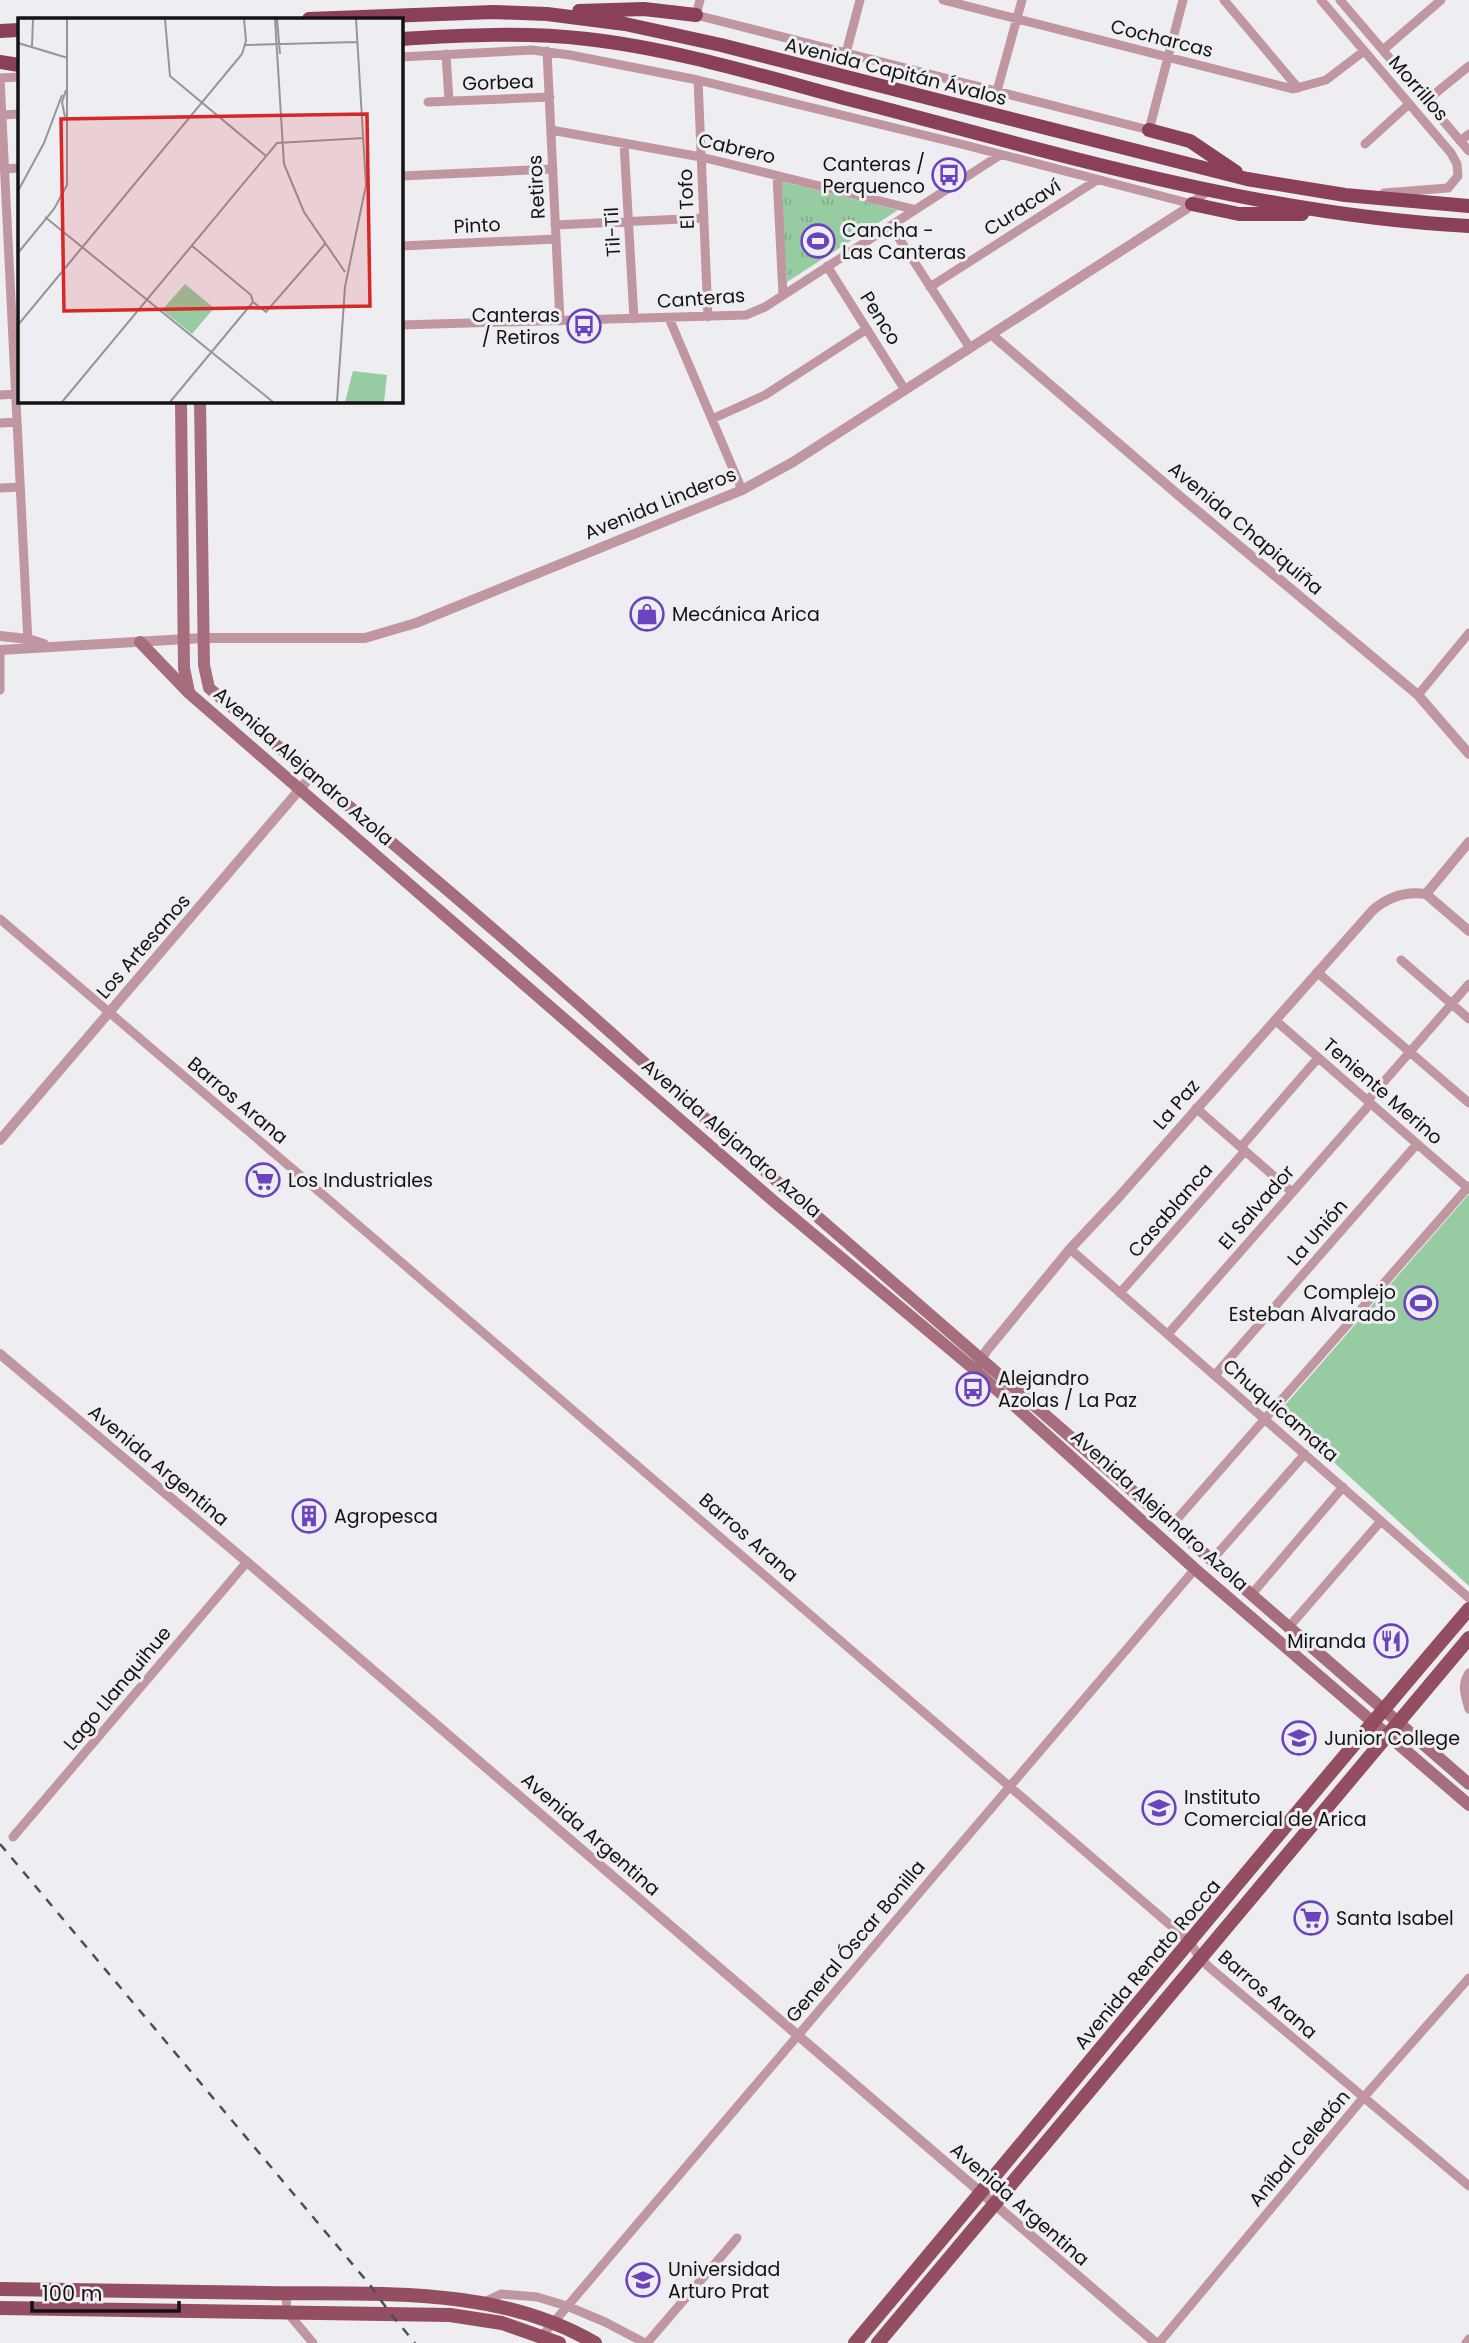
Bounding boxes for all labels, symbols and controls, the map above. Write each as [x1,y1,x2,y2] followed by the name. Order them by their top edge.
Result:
[1108,13,1216,64] street label: Cocharcas
[18,18,402,402] inset map
[782,31,1010,112] street label: Avenida Capitán Ávalos
[1383,50,1455,127] street label: Morrillos
[462,68,534,97] street label: Gorbea
[696,127,778,170] street label: Cabrero
[822,151,925,200] place label: Canteras / Perquenco
[521,154,552,220] street label: Retiros
[930,156,968,194] bus stop icon: Canteras / Perquenco
[672,168,701,230] street label: El Tofo
[979,172,1066,242] street label: Curacaví
[598,206,627,258] street label: Til-Til
[453,211,501,240] street label: Pinto
[842,217,966,266] place label: Cancha - Las Canteras
[799,222,837,260] sports icon: Cancha - Las Canteras
[656,282,746,315] street label: Canteras
[854,286,908,350] street label: Penco
[472,302,560,351] place label: Canteras / Retiros
[565,307,603,345] bus stop icon: Canteras / Retiros
[1162,455,1329,601] street label: Avenida Chapiquiña
[580,461,740,546] street label: Avenida Linderos
[628,595,666,633] shop icon: Mecánica Arica
[672,601,820,628] place label: Mecánica Arica
[208,681,399,852] street label: Avenida Alejandro Azola
[90,888,197,1005] street label: Los Artesanos
[1317,1032,1448,1151] street label: Teniente Merino
[182,1050,294,1150] street label: Barros Arana
[636,1053,827,1224] street label: Avenida Alejandro Azola
[1147,1073,1206,1135] street label: La Paz
[1122,1157,1219,1263] street label: Casablanca
[1212,1159,1301,1255] street label: El Salvador
[244,1161,282,1199] supermarket icon: Los Industriales
[288,1167,433,1194] place label: Los Industriales
[1281,1193,1354,1271] street label: La Unión
[1229,1279,1396,1328] place label: Complejo Esteban Alvarado
[1402,1284,1440,1322] sports icon: Complejo Esteban Alvarado
[1217,1353,1344,1468] street label: Chuquicamata
[998,1365,1137,1414] place label: Alejandro Azolas / La Paz
[954,1370,992,1408] bus stop icon: Alejandro Azolas / La Paz
[83,1398,235,1532] street label: Avenida Argentina
[1065,1423,1254,1597] street label: Avenida Alejandro Azola
[693,1487,804,1588] street label: Barros Arana
[290,1497,328,1535] building icon: Agropesca
[334,1503,438,1530] place label: Agropesca
[57,1620,177,1756] street label: Lago Llanquihue
[1372,1622,1410,1660] restaurant icon: Miranda
[1287,1628,1366,1655] place label: Miranda
[1280,1719,1318,1757] school or university icon: Junior College
[1324,1725,1460,1752] place label: Junior College
[515,1766,666,1902] street label: Avenida Argentina
[1184,1784,1367,1833] place label: Instituto Comercial de Arica
[1140,1789,1178,1827] school or university icon: Instituto Comercial de Arica
[779,1854,931,2028] street label: General Óscar Bonilla
[1068,1873,1227,2055] street label: Avenida Renato Rocca
[1292,1899,1330,1937] supermarket icon: Santa Isabel
[1336,1905,1454,1932] place label: Santa Isabel
[1212,1944,1323,2045] street label: Barros Arana
[1242,2084,1356,2213] street label: Aníbal Celedón
[944,2136,1095,2272] street label: Avenida Argentina
[668,2256,780,2305] place label: Universidad Arturo Prat
[624,2261,662,2299] school or university icon: Universidad Arturo Prat
[32,2270,178,2314] scale bar
[42,2279,102,2308] text: 100 m

